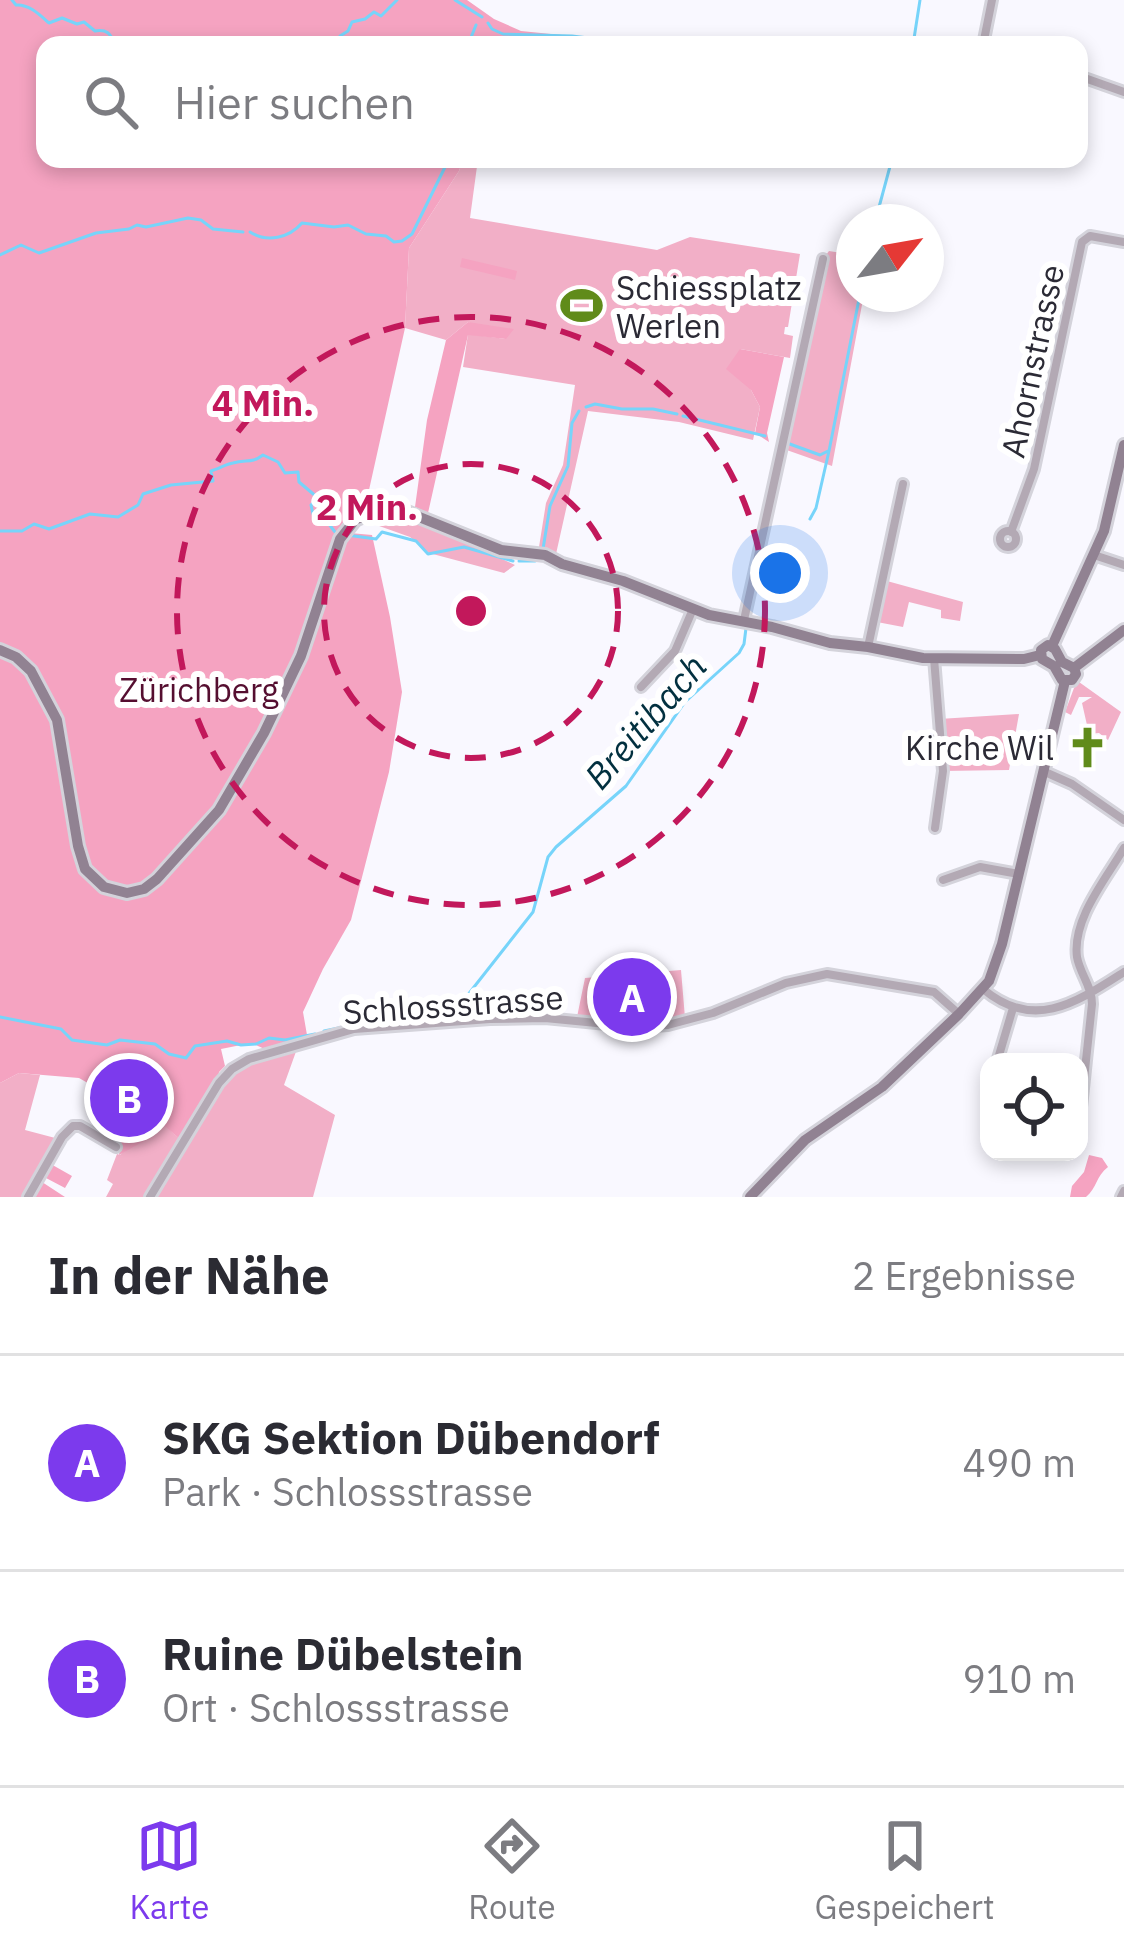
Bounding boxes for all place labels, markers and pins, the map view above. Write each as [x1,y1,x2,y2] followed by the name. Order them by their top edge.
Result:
[616,266,801,347] place label: Schiessplatz Werlen
[559,283,605,329] sports icon: Schiessplatz Werlen
[450,590,492,632] centre of rings
[1065,724,1111,770] church icon: Kirche Wil
[905,726,1054,769] place label: Kirche Wil
[593,952,671,1042] pin: A
[90,1053,168,1143] pin: B

